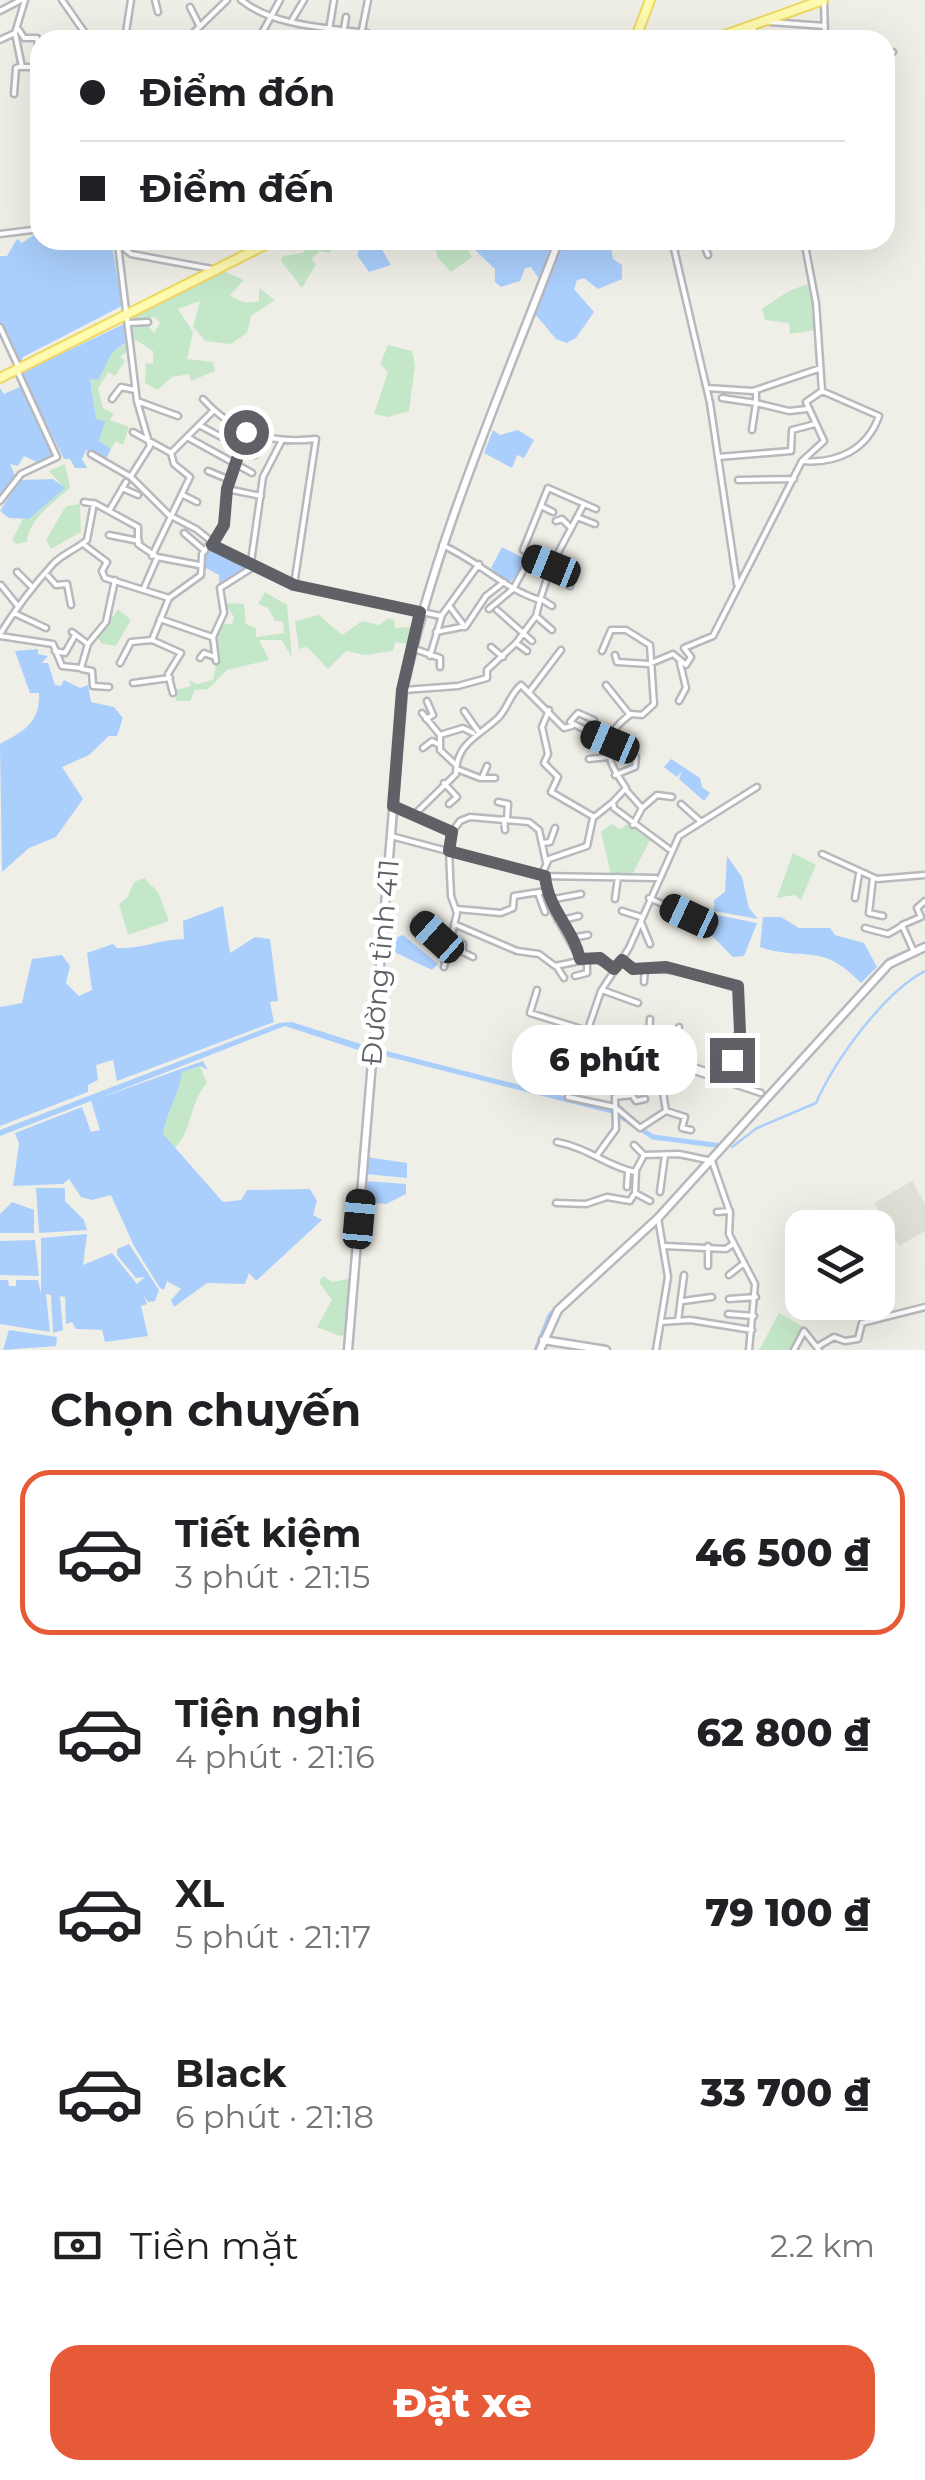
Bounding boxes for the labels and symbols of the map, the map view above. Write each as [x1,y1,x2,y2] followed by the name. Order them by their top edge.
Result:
[224,410,269,455] route start
[518,541,584,591] car
[577,716,643,768] car
[354,858,406,1066] street label: Đường tỉnh 411
[655,890,723,942] car
[405,906,469,968] car
[512,1025,697,1095] callout: 6 phút
[710,1038,755,1083] route end
[341,1188,377,1250] car

